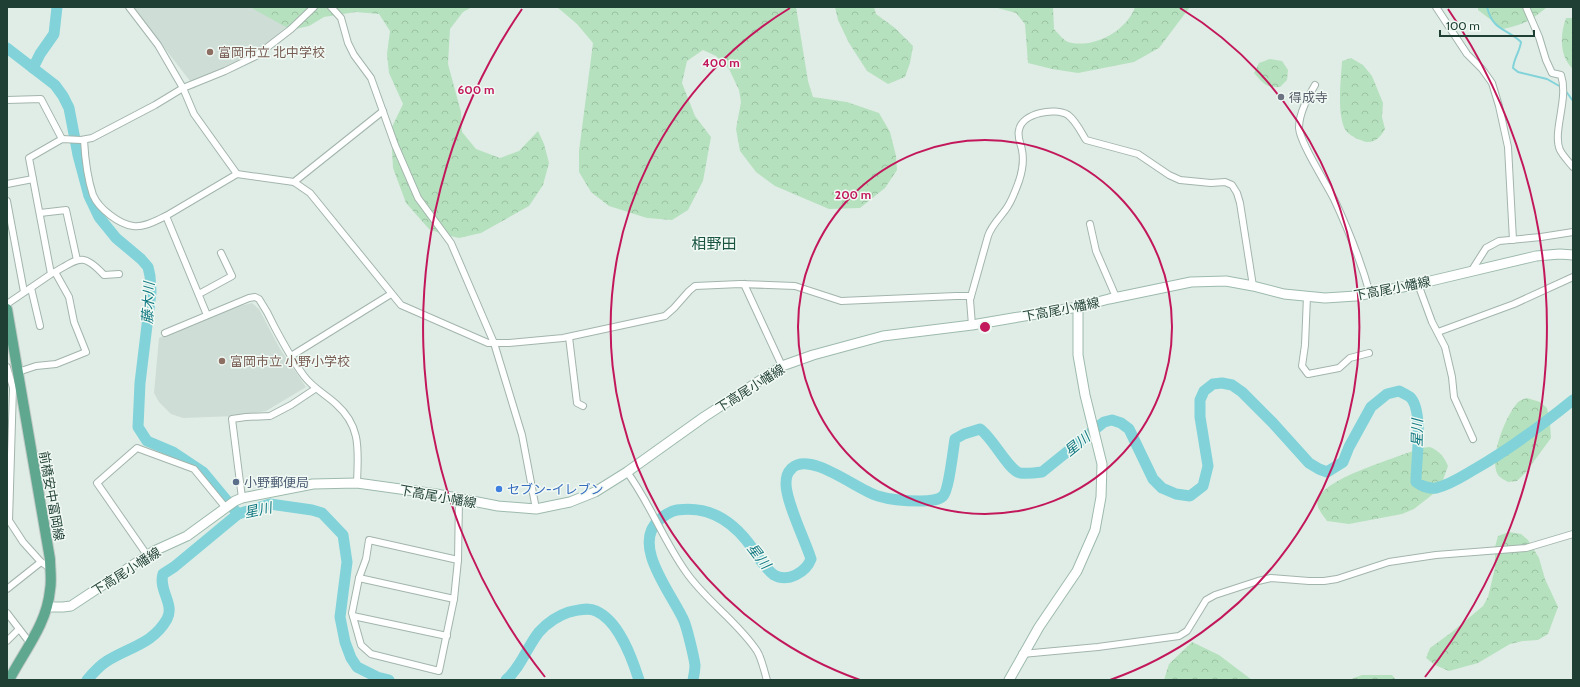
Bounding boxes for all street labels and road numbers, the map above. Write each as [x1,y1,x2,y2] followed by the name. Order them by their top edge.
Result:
[1352,273,1432,303] street label: 下高尾小幡線
[1021,294,1101,324] street label: 下高尾小幡線
[713,361,787,415] street label: 下高尾小幡線
[36,450,68,542] street label: 前橋安中富岡線
[398,481,478,511] street label: 下高尾小幡線
[89,544,163,598] street label: 下高尾小幡線

